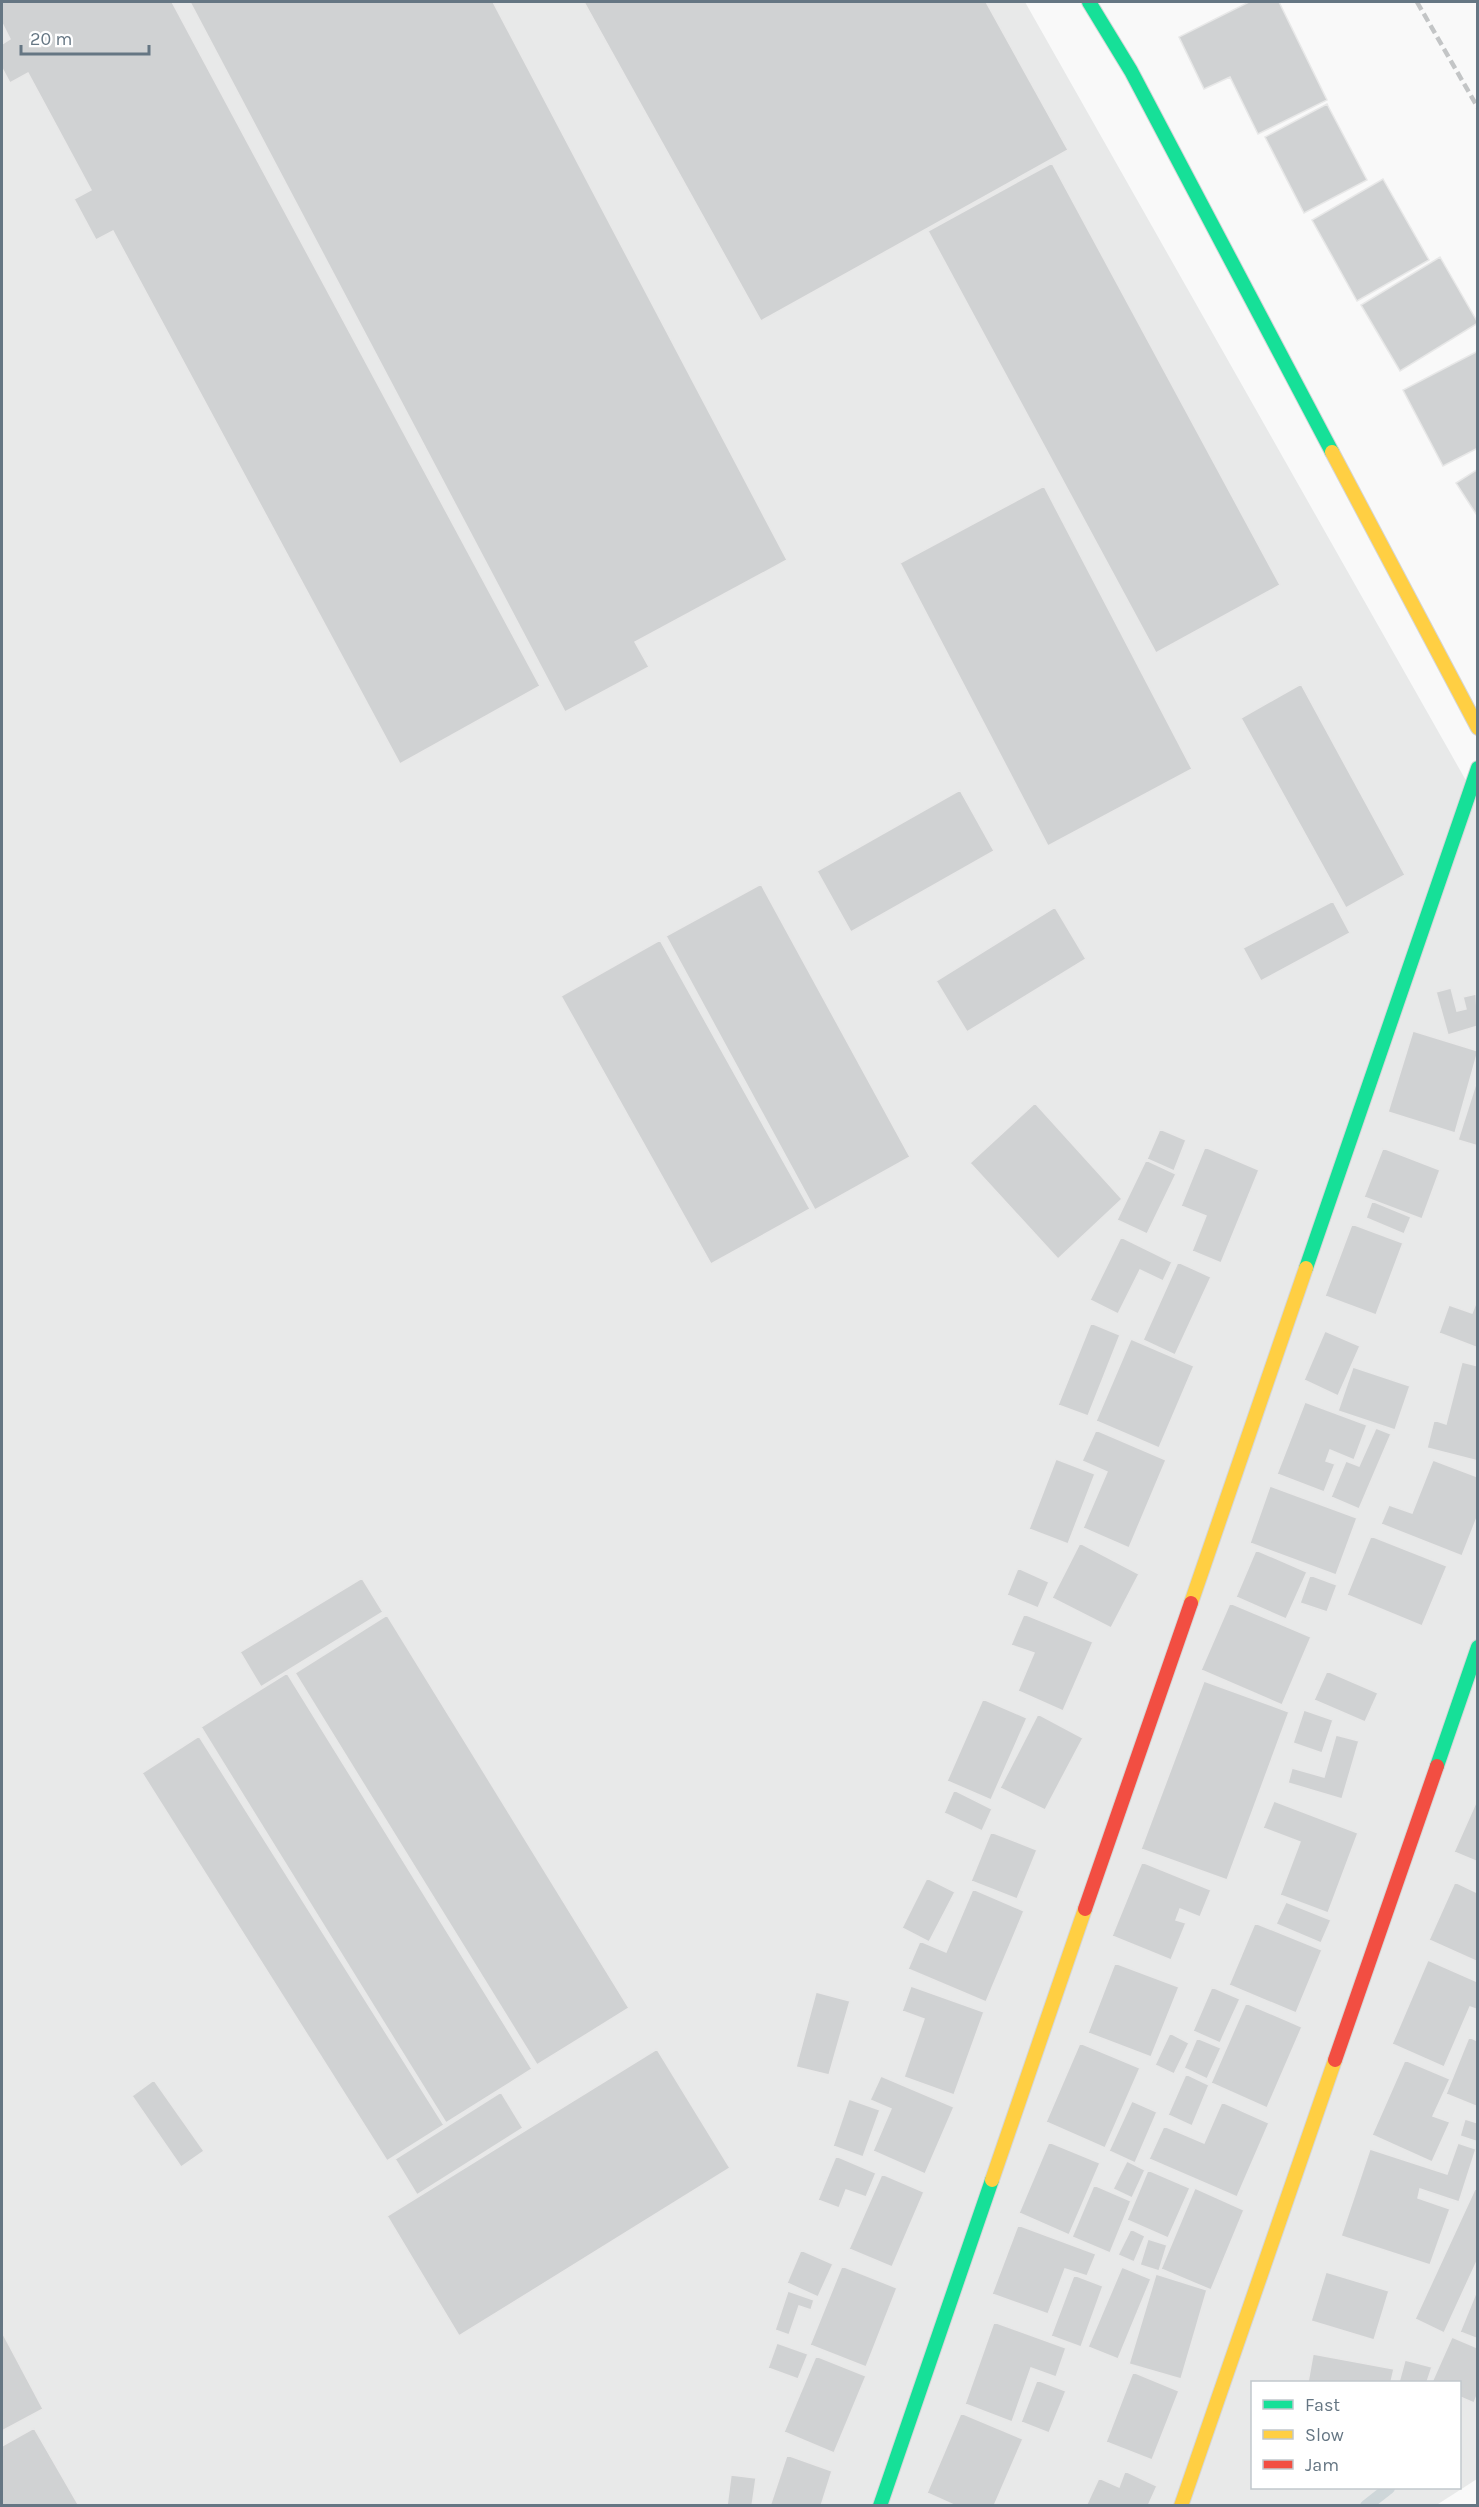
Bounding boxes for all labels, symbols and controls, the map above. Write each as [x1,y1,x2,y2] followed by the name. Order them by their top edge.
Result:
[21,18,148,56] scale bar
[30,28,72,50] text: 20 m
[1251,2381,1461,2489] legend
[1305,2394,1340,2416] text: Fast
[1305,2424,1344,2446] text: Slow
[1305,2454,1339,2476] text: Jam

